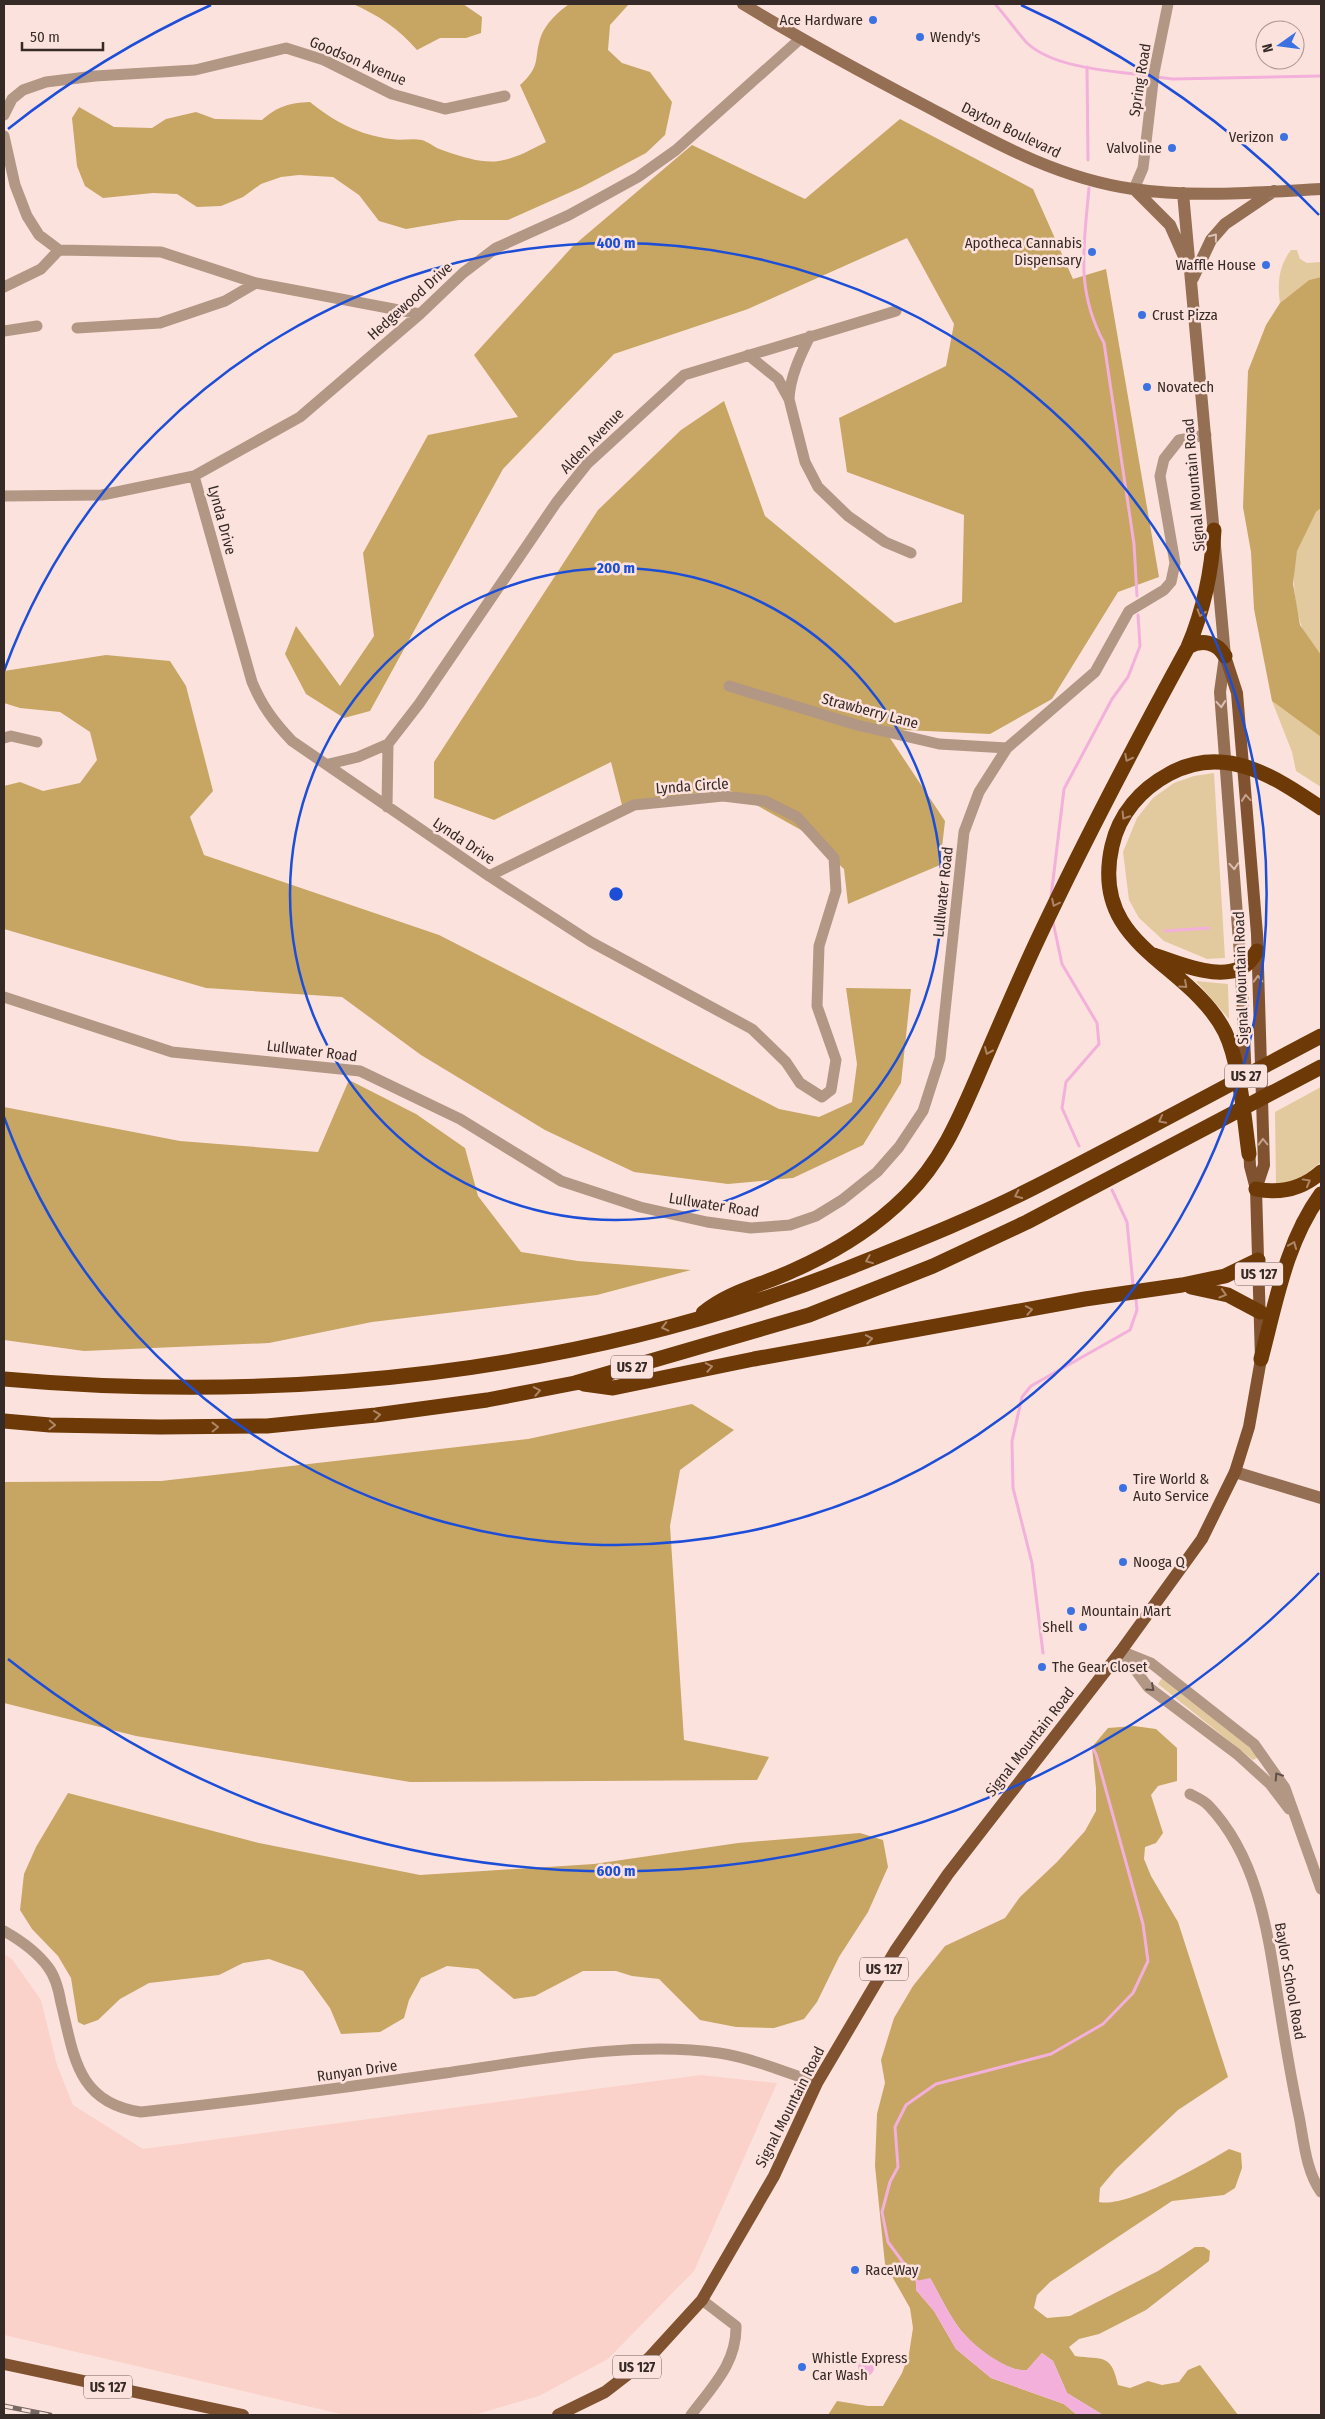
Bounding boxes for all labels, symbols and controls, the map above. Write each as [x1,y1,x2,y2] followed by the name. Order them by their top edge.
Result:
[780,11,863,29] place label: Ace Hardware
[867,14,879,26] marker: Ace Hardware
[22,20,104,52] scale bar
[1255,20,1305,70] north arrow
[30,28,60,46] text: 50 m
[930,28,980,46] place label: Wendy's
[914,31,926,43] marker: Wendy's
[307,33,409,89] street label: Goodson Avenue
[1125,42,1155,118] street label: Spring Road
[1259,42,1277,54] text: N
[958,98,1064,162] street label: Dayton Boulevard
[1229,128,1274,146] place label: Verizon
[1278,131,1290,143] marker: Verizon
[1106,139,1162,157] place label: Valvoline
[1166,142,1178,154] marker: Valvoline
[597,234,635,252] text: 400 m
[965,234,1082,269] place label: Apotheca Cannabis Dispensary
[1208,234,1217,243] one-way arrow
[1086,246,1098,258] marker: Apotheca Cannabis Dispensary
[1176,256,1256,274] place label: Waffle House
[364,258,456,344] street label: Hedgewood Drive
[1260,259,1272,271] marker: Waffle House
[1152,306,1218,324] place label: Crust Pizza
[1136,309,1148,321] marker: Crust Pizza
[1157,378,1214,396] place label: Novatech
[1141,381,1153,393] marker: Novatech
[556,405,628,477] street label: Alden Avenue
[1179,418,1209,552] street label: Signal Mountain Road
[204,483,240,557] street label: Lynda Drive
[596,559,635,577] text: 200 m
[1197,608,1207,616] one-way arrow
[820,689,920,733] street label: Strawberry Lane
[1216,700,1227,708] one-way arrow
[1124,753,1134,762] one-way arrow
[655,774,729,798] street label: Lynda Circle
[1240,794,1251,802] one-way arrow
[1121,810,1131,819] one-way arrow
[430,814,498,868] street label: Lynda Drive
[929,846,957,938] street label: Lullwater Road
[1228,862,1239,870] one-way arrow
[607,885,625,903] centre of rings
[1051,898,1062,907] one-way arrow
[1230,911,1252,1045] street label: Signal Mountain Road
[1253,975,1263,983] one-way arrow
[1179,979,1188,988] one-way arrow
[266,1037,358,1065] street label: Lullwater Road
[984,1046,995,1055] one-way arrow
[1225,1064,1267,1088] road number: US 27
[1158,1114,1167,1124] one-way arrow
[1258,1137,1268,1145] one-way arrow
[1301,1179,1310,1189] one-way arrow
[668,1189,760,1221] street label: Lullwater Road
[1014,1189,1023,1199] one-way arrow
[1287,1241,1297,1250] one-way arrow
[865,1253,874,1264] one-way arrow
[1235,1262,1283,1286] road number: US 127
[1218,1288,1226,1298] one-way arrow
[1024,1305,1033,1316] one-way arrow
[660,1321,669,1332] one-way arrow
[864,1334,873,1344] one-way arrow
[611,1355,653,1378] road number: US 27
[704,1363,713,1373] one-way arrow
[533,1386,542,1396] one-way arrow
[373,1410,381,1421] one-way arrow
[49,1419,57,1430] one-way arrow
[211,1421,219,1432] one-way arrow
[1133,1470,1209,1505] place label: Tire World & Auto Service
[1117,1482,1129,1494] marker: Tire World & Auto Service
[1133,1553,1186,1571] place label: Nooga Q
[1117,1556,1129,1568] marker: Nooga Q
[1081,1602,1171,1620] place label: Mountain Mart
[1065,1605,1077,1617] marker: Mountain Mart
[1042,1618,1073,1636] place label: Shell
[1077,1621,1089,1633] marker: Shell
[1052,1658,1148,1676] place label: The Gear Closet
[1036,1661,1048,1673] marker: The Gear Closet
[1146,1682,1155,1691] one-way arrow
[982,1684,1078,1800] street label: Signal Mountain Road
[1274,1772,1284,1781] one-way arrow
[597,1862,635,1880] text: 600 m
[1271,1921,1309,2041] street label: Baylor School Road
[860,1958,908,1980] road number: US 127
[752,2043,828,2171] street label: Signal Mountain Road
[316,2056,398,2086] street label: Runyan Drive
[865,2261,919,2279] place label: RaceWay
[849,2264,861,2276] marker: RaceWay
[812,2349,907,2384] place label: Whistle Express Car Wash
[613,2356,661,2378] road number: US 127
[796,2361,808,2373] marker: Whistle Express Car Wash
[84,2376,132,2398] road number: US 127

